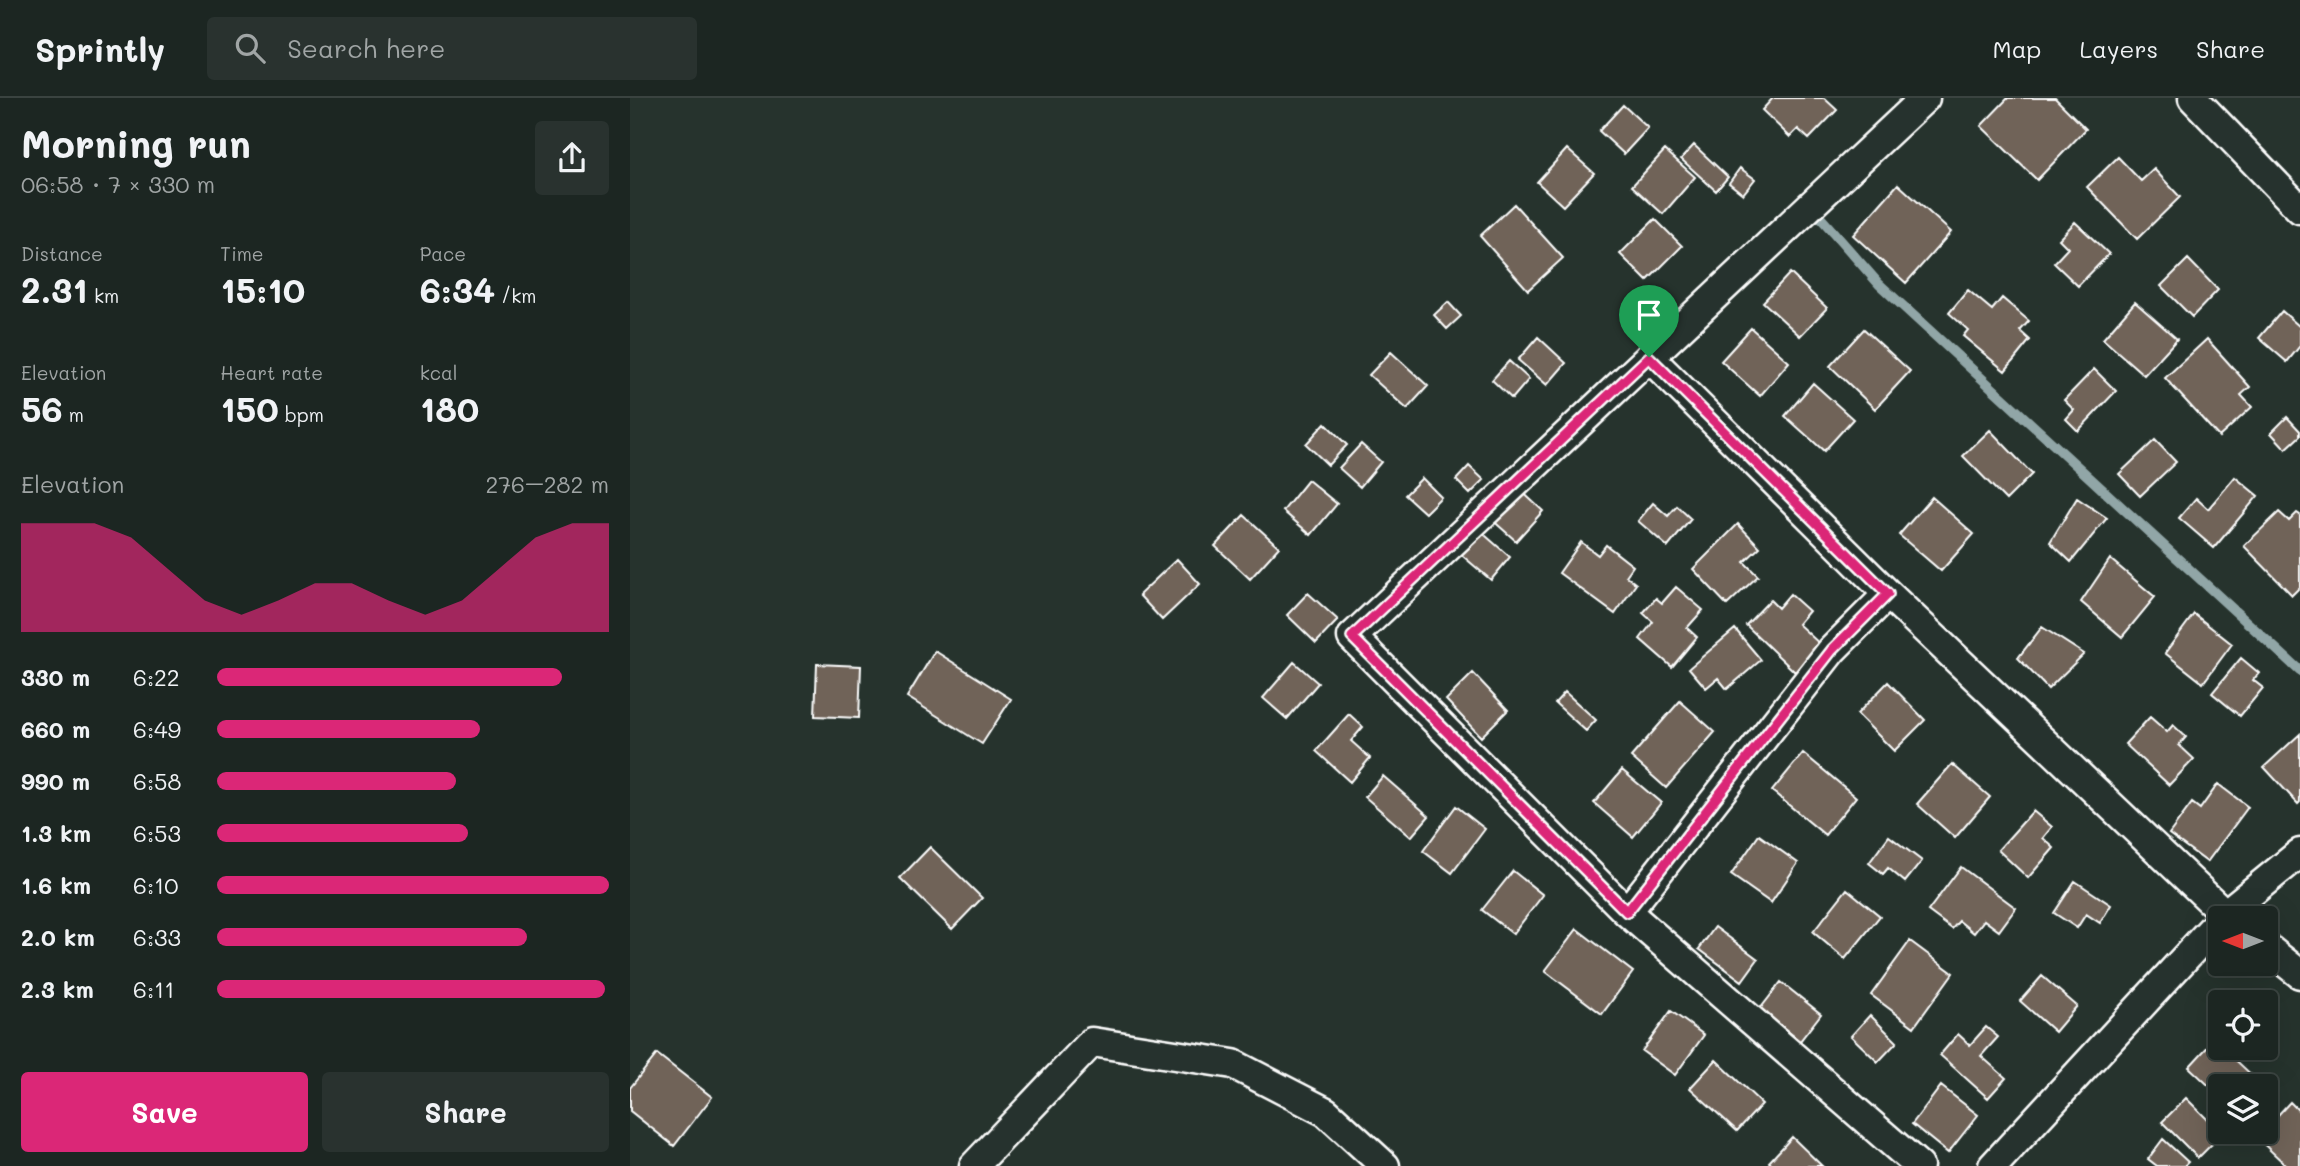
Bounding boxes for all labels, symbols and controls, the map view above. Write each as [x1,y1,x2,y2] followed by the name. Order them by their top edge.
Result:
[207,17,697,80] search box
[35,27,165,70] text: Sprintly
[231,29,269,67] icon: search
[287,31,445,65] text: Search here
[1993,33,2041,64] text: Map
[2079,33,2158,64] text: Layers
[2196,33,2265,64] text: Share
[21,118,251,168] text: Morning run
[535,121,609,195] button: share
[21,169,215,199] text: 06:58 · 7 × 330 m
[21,241,103,266] text: Distance
[220,241,264,266] text: Time
[420,241,466,266] text: Pace
[21,266,88,312] text: 2.31
[220,266,305,312] text: 15:10
[420,266,495,312] text: 6:34
[88,283,119,308] text: km
[495,283,536,308] text: /km
[1619,285,1679,357] pin
[1630,296,1668,334] icon: arrive
[21,360,106,385] text: Elevation
[220,360,323,385] text: Heart rate
[420,360,458,385] text: kcal
[21,385,63,431] text: 56
[220,385,279,431] text: 150
[420,385,479,431] text: 180
[63,402,84,427] text: m
[279,402,324,427] text: bpm
[21,469,124,499] text: Elevation
[485,469,609,499] text: 276–282 m
[21,662,90,692] text: 330 m
[133,662,180,692] text: 6:22
[21,714,90,744] text: 660 m
[133,714,181,744] text: 6:49
[21,766,90,796] text: 990 m
[133,766,181,796] text: 6:58
[21,818,91,848] text: 1.3 km
[133,818,181,848] text: 6:53
[21,870,91,900] text: 1.6 km
[133,870,179,900] text: 6:10
[2208,906,2278,976] north arrow
[2208,906,2278,1144] map controls
[21,922,95,952] text: 2.0 km
[133,922,181,952] text: 6:33
[21,974,94,1004] text: 2.3 km
[133,974,175,1004] text: 6:11
[2208,990,2278,1060] button: locate
[21,1072,308,1152] button: Save
[322,1072,609,1152] button: Share
[2208,1074,2278,1144] button: layers

